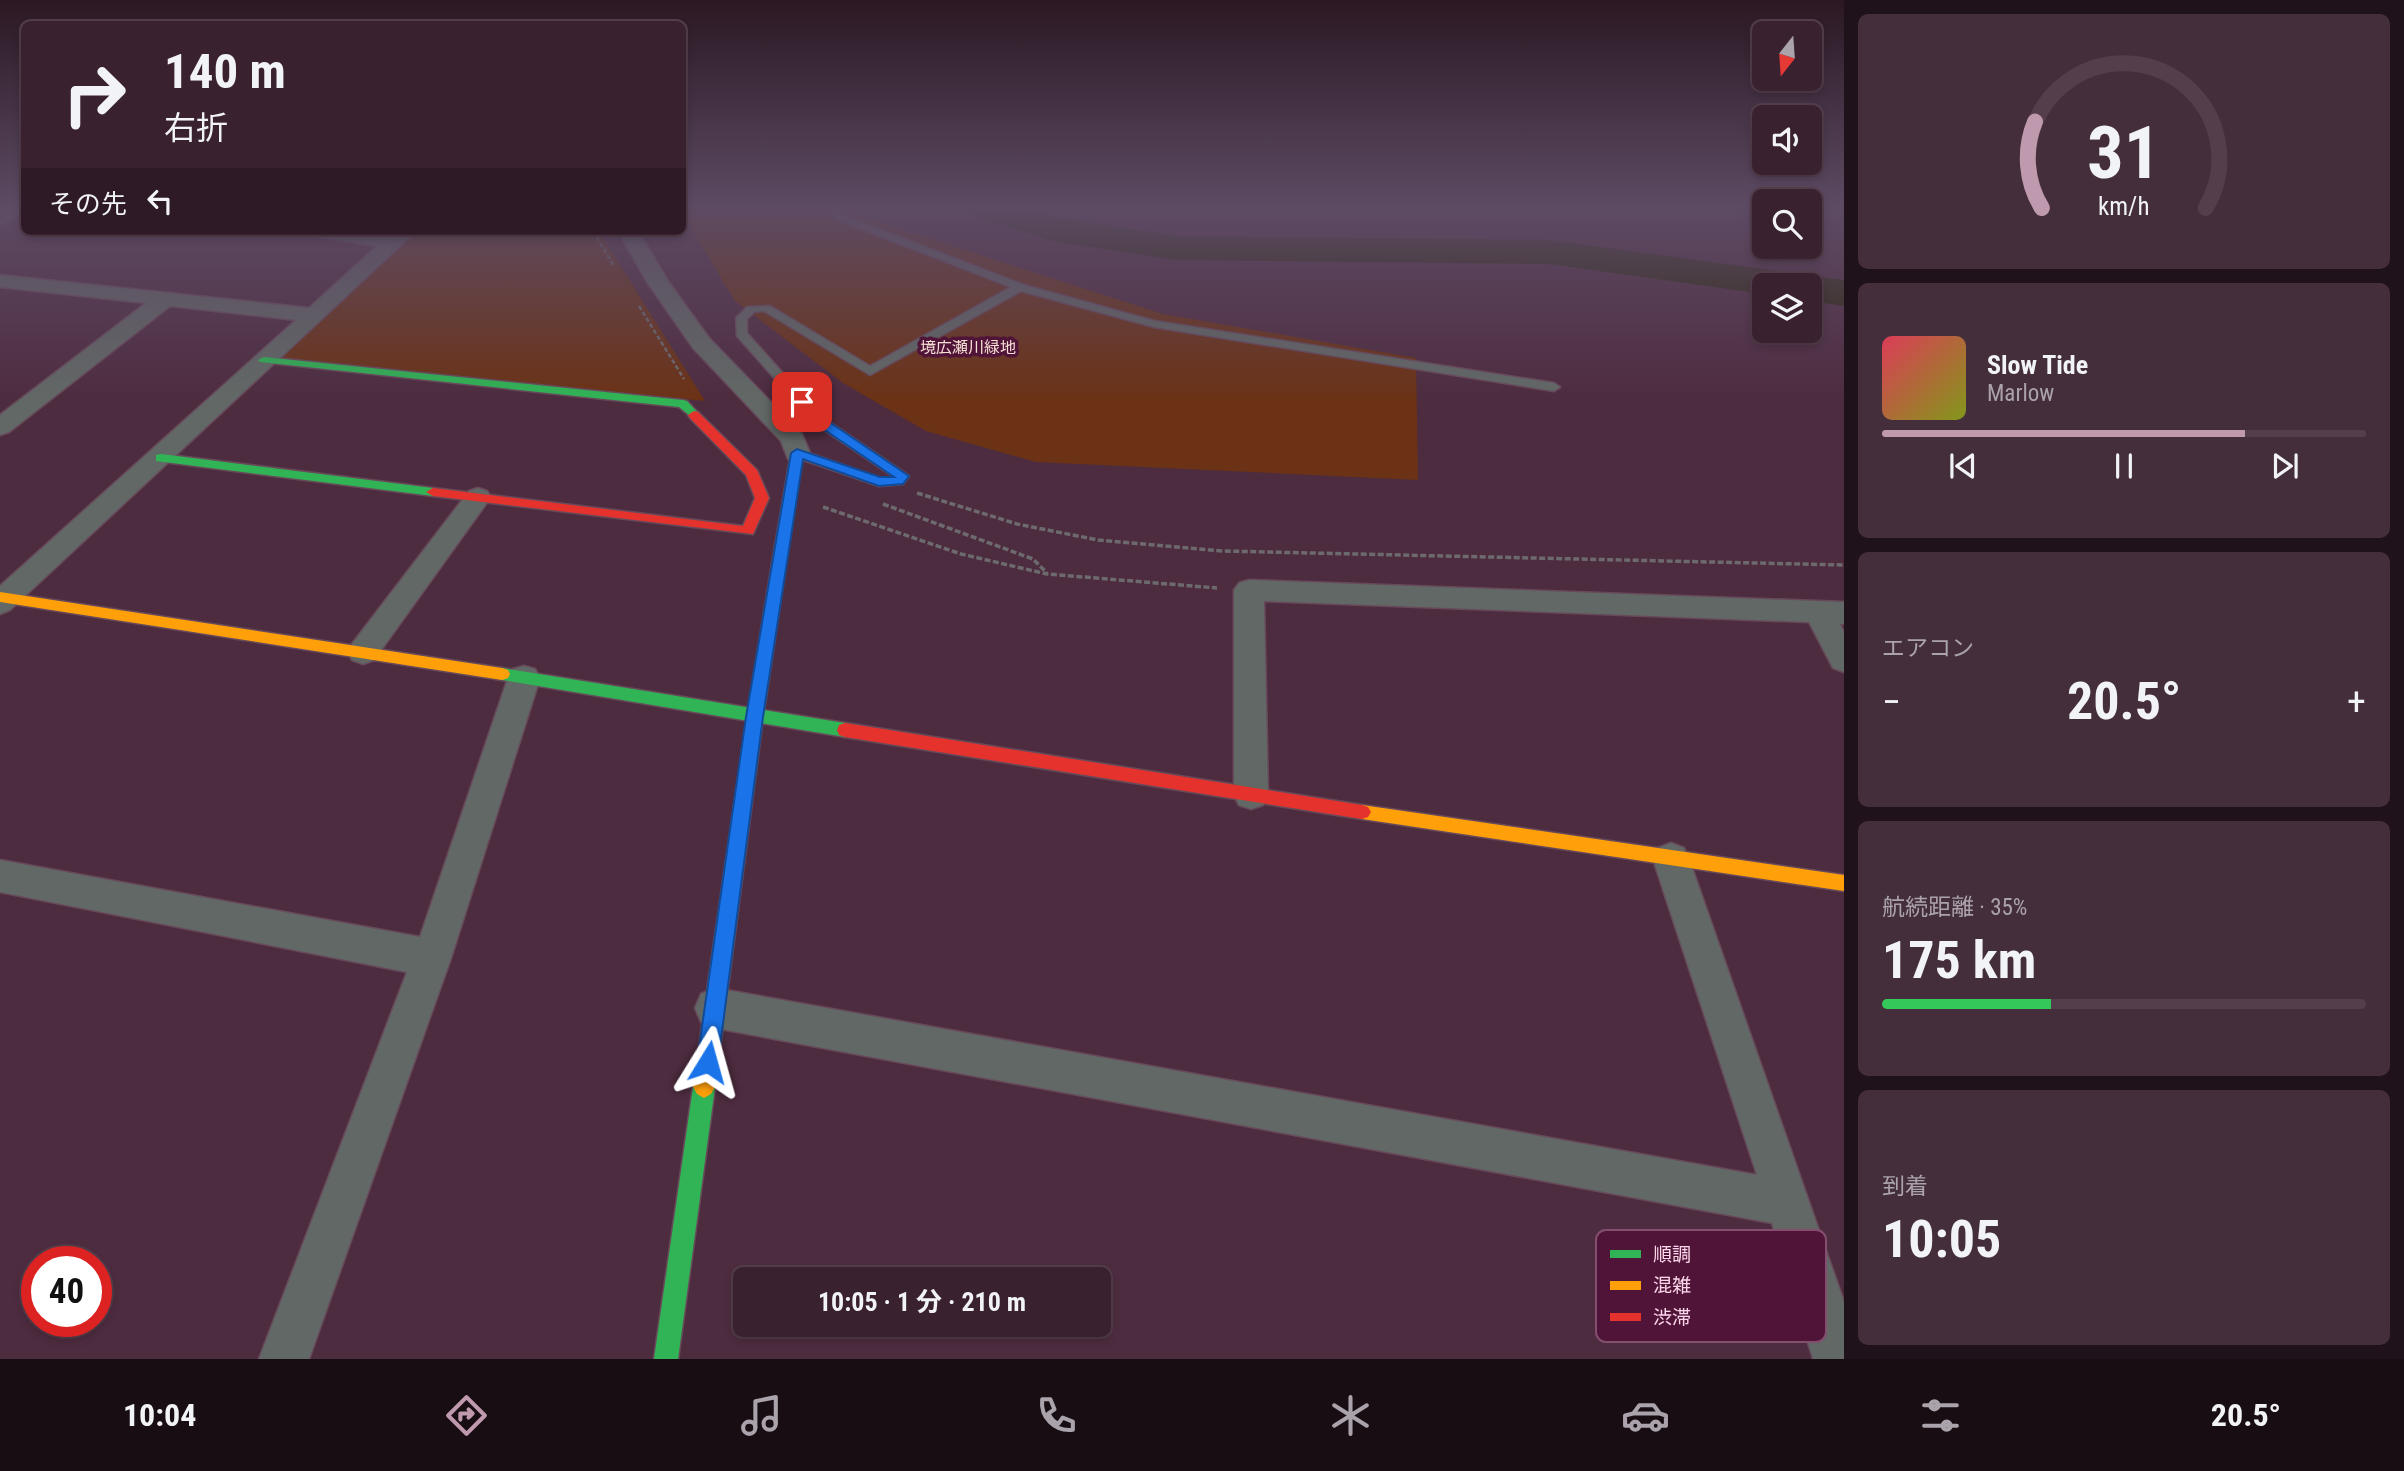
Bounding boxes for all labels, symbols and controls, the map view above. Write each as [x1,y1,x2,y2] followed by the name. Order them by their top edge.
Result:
[1752,21,1822,91] north arrow
[1752,21,1822,343] map controls
[164,43,286,100] text: 140 m
[49,49,140,140] icon: right
[1752,105,1822,175] button: sound
[164,109,228,147] text: 右折
[2087,110,2161,196] text: 31
[141,182,179,220] icon: left
[49,189,127,219] text: その先
[1752,189,1822,259] button: search
[2098,191,2150,220] text: km/h
[1752,273,1822,343] button: layers
[920,338,1016,357] park label: 境広瀬川緑地
[1987,350,2088,380] text: Slow Tide
[772,372,832,432] pin
[1987,380,2054,407] text: Marlow
[783,383,821,421] icon: arrive
[1944,447,1982,485] icon: previous
[2105,447,2143,485] icon: pause
[2266,447,2304,485] icon: next
[1882,635,1974,662] text: エアコン
[2067,671,2181,732] text: 20.5°
[1882,680,1901,724] text: −
[2347,680,2366,724] text: +
[1882,894,2027,921] text: 航続距離 · 35%
[1882,930,2036,991] text: 175 km
[671,1025,745,1099] position arrow
[1882,1173,1928,1200] text: 到着
[1882,1209,2001,1270] text: 10:05
[1596,1230,1826,1342] legend
[1653,1243,1691,1266] text: 順調
[21,1246,112,1337] speed limit sign: 40
[1653,1274,1691,1297] text: 混雑
[818,1287,1026,1317] text: 10:05 · 1 分 · 210 m
[1653,1306,1691,1329] text: 渋滞
[442,1391,491,1440] icon: directions
[737,1391,786,1440] icon: music
[1032,1391,1081,1440] icon: phone
[1326,1391,1375,1440] icon: climate
[1621,1391,1670,1440] icon: car
[1916,1391,1965,1440] icon: filters
[123,1396,196,1434] text: 10:04
[2211,1396,2281,1434] text: 20.5°

